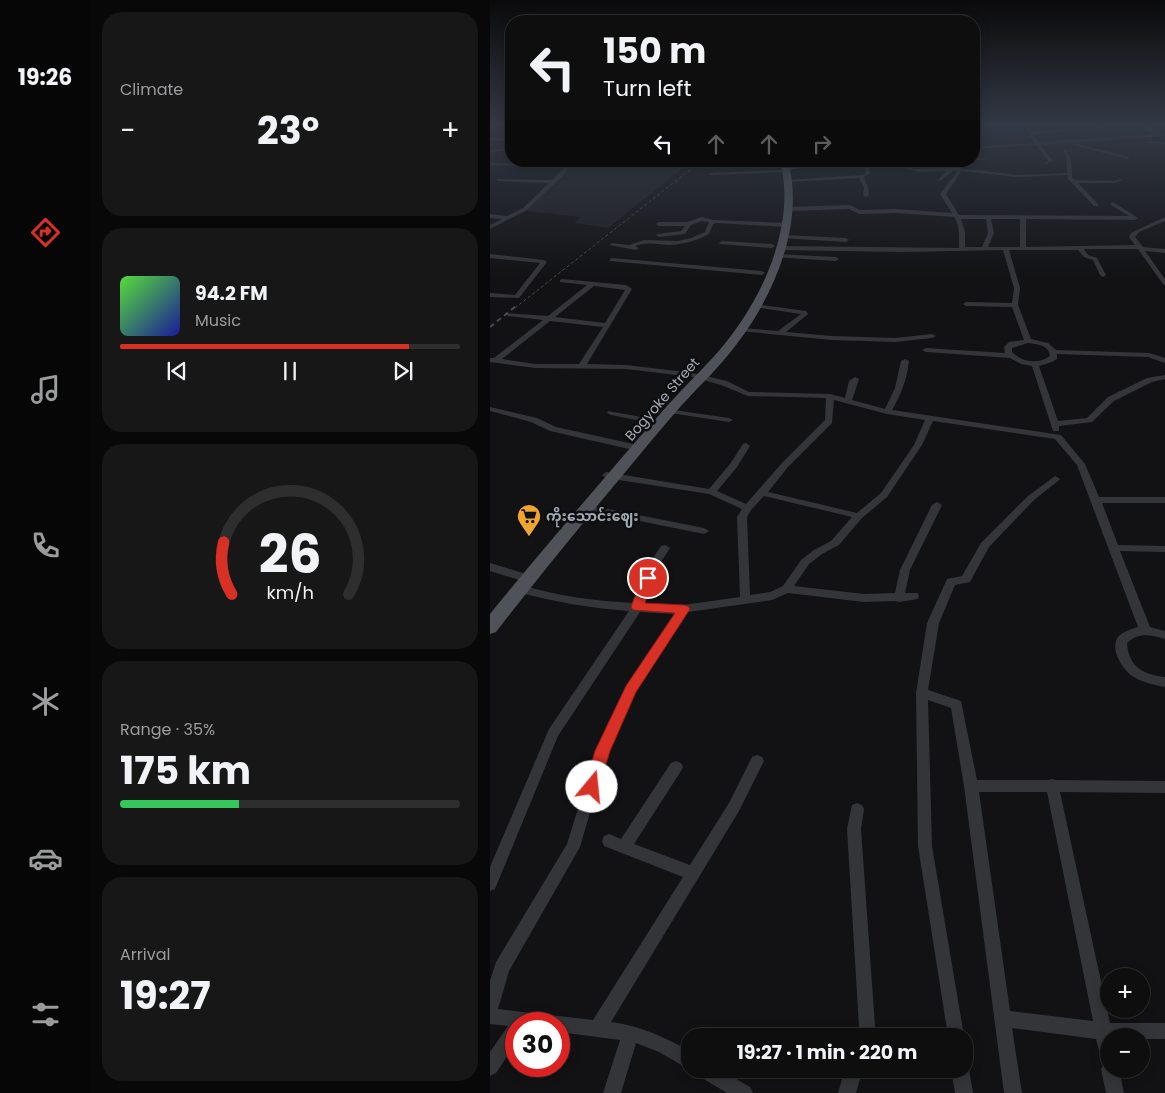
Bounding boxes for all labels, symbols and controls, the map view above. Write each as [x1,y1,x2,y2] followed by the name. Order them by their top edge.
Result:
[603,26,706,75] text: 150 m
[520,35,585,100] icon: left
[18,62,72,93] text: 19:26
[603,73,691,104] text: Turn left
[120,78,183,101] text: Climate
[257,104,319,157] text: 23°
[120,111,135,150] text: −
[441,111,460,150] text: +
[649,130,677,158] icon: left
[702,130,730,158] icon: ahead
[755,130,783,158] icon: ahead
[808,130,836,158] icon: right
[28,215,63,250] icon: directions
[195,280,268,307] text: 94.2 FM
[195,309,241,332] text: Music
[620,353,704,445] street label: Bogyoke Street
[163,357,191,385] icon: previous
[276,357,304,385] icon: pause
[389,357,417,385] icon: next
[28,372,63,407] icon: music
[516,503,542,537] supermarket icon: ကိုးသောင်းဈေး
[546,506,639,528] place label: ကိုးသောင်းဈေး
[259,518,321,591] text: 26
[28,528,63,563] icon: phone
[627,557,669,599] pin
[634,564,662,592] icon: arrive
[266,580,314,605] text: km/h
[28,684,63,719] icon: climate
[120,718,215,741] text: Range · 35%
[120,744,251,797] text: 175 km
[565,760,617,812] position arrow
[28,841,63,876] icon: car
[120,943,170,966] text: Arrival
[1100,968,1150,1078] map controls
[1100,968,1150,1018] button: +
[120,969,210,1022] text: 19:27
[28,997,63,1032] icon: filters
[505,1012,570,1077] speed limit sign: 30
[1100,1028,1150,1078] button: −
[737,1039,917,1066] text: 19:27 · 1 min · 220 m

